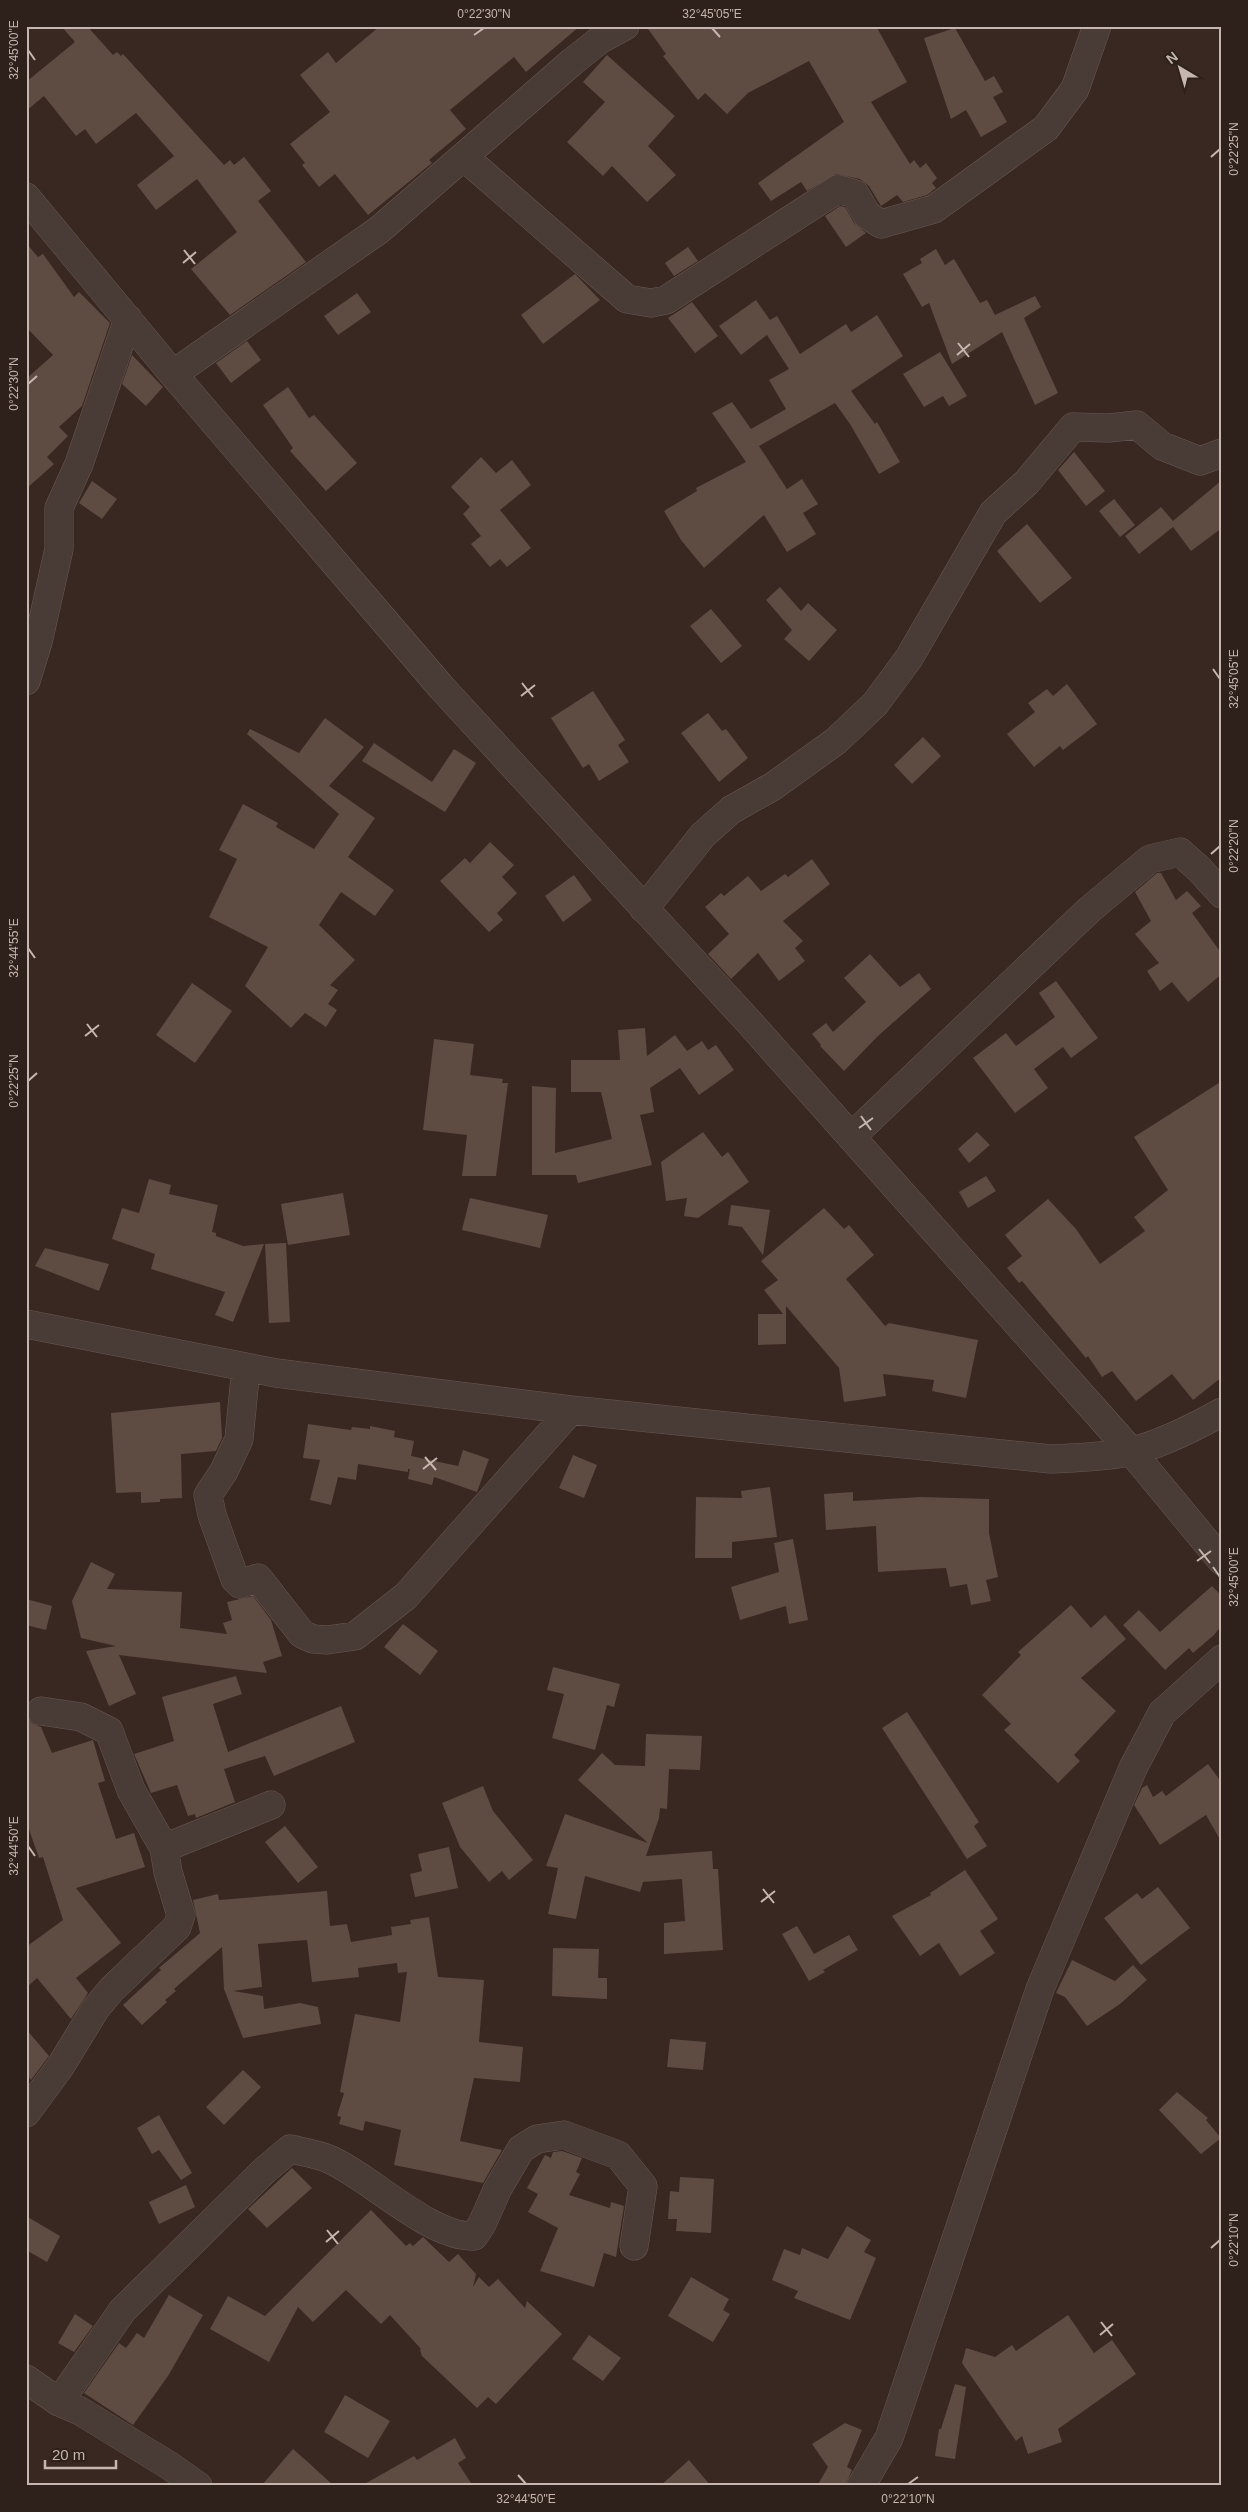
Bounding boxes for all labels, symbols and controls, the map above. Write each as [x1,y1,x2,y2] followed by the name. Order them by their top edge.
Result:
[457,7,511,21] text: 0°22'30"N
[682,7,742,21] text: 32°45'05"E
[7,20,21,80] text: 32°45'00"E
[1156,42,1206,92] north arrow
[1163,48,1181,67] text: N
[1227,122,1241,176] text: 0°22'25"N
[7,357,21,411] text: 0°22'30"N
[1227,649,1241,709] text: 32°45'05"E
[1227,819,1241,873] text: 0°22'20"N
[7,918,21,978] text: 32°44'55"E
[7,1054,21,1108] text: 0°22'25"N
[1227,1547,1241,1607] text: 32°45'00"E
[7,1816,21,1876] text: 32°44'50"E
[1227,2213,1241,2267] text: 0°22'10"N
[45,2437,116,2469] scale bar
[52,2446,85,2463] text: 20 m
[496,2492,556,2506] text: 32°44'50"E
[881,2492,935,2506] text: 0°22'10"N

